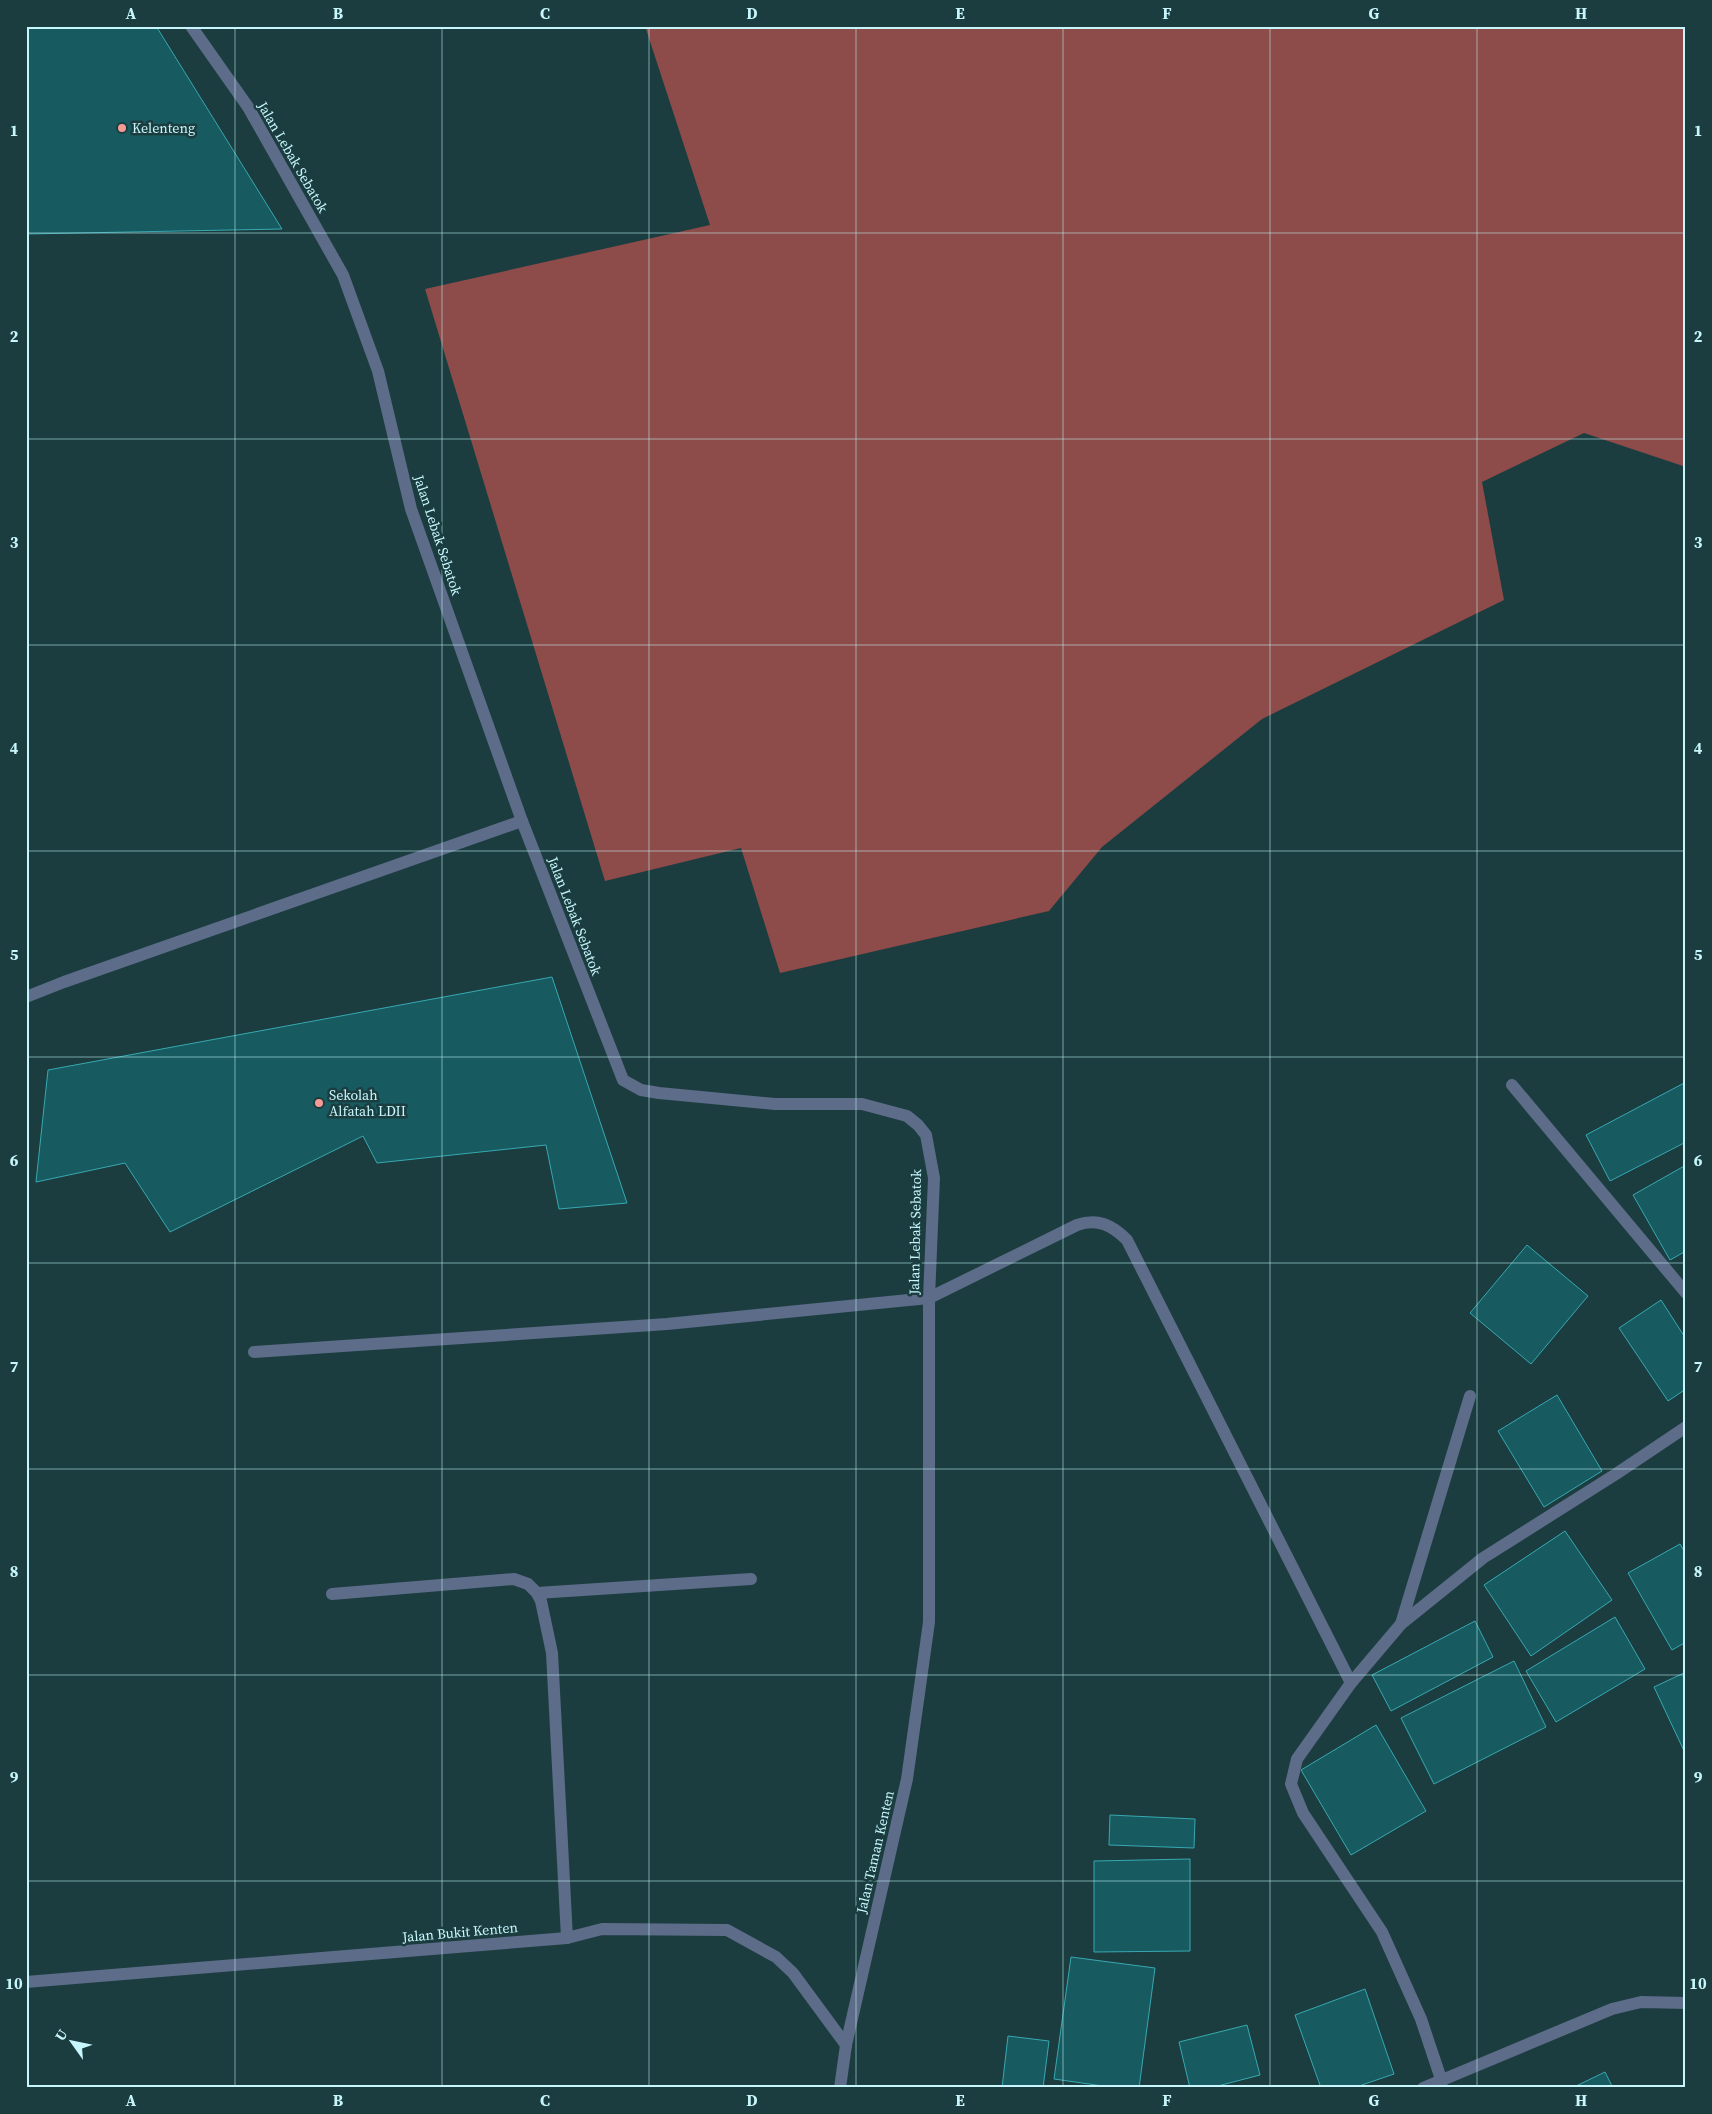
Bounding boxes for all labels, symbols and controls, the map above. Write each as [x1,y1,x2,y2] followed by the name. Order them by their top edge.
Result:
[126,2,137,24] text: A
[333,2,344,24] text: B
[540,2,550,24] text: C
[746,2,758,24] text: D
[955,2,965,24] text: E
[1162,2,1172,24] text: F
[1369,2,1380,24] text: G
[1575,2,1587,24] text: H
[252,97,333,217] street label: Jalan Lebak Sebatok
[132,118,195,138] place label: Kelenteng
[10,119,18,141] text: 1
[1694,119,1702,141] text: 1
[116,122,128,134] marker: Kelenteng
[10,325,19,347] text: 2
[1694,325,1703,347] text: 2
[409,471,467,598] street label: Jalan Lebak Sebatok
[10,531,19,553] text: 3
[1694,531,1703,553] text: 3
[10,737,19,759] text: 4
[1694,737,1703,759] text: 4
[543,853,607,978] street label: Jalan Lebak Sebatok
[10,943,19,965] text: 5
[1694,943,1703,965] text: 5
[329,1085,406,1121] place label: Sekolah Alfatah LDII
[313,1097,325,1109] marker: Sekolah Alfatah LDII
[10,1149,19,1171] text: 6
[1694,1149,1703,1171] text: 6
[904,1169,926,1296] street label: Jalan Lebak Sebatok
[10,1355,19,1377] text: 7
[1694,1355,1703,1377] text: 7
[10,1560,18,1582] text: 8
[1694,1560,1702,1582] text: 8
[10,1766,19,1788] text: 9
[1694,1766,1703,1788] text: 9
[851,1788,899,1916] street label: Jalan Taman Kenten
[400,1917,519,1947] street label: Jalan Bukit Kenten
[5,1972,23,1994] text: 10
[1689,1972,1707,1994] text: 10
[48,2016,98,2066] north arrow
[50,2025,72,2045] text: U
[126,2089,137,2111] text: A
[333,2089,344,2111] text: B
[540,2089,550,2111] text: C
[746,2089,758,2111] text: D
[955,2089,965,2111] text: E
[1162,2089,1172,2111] text: F
[1369,2089,1380,2111] text: G
[1575,2089,1587,2111] text: H

